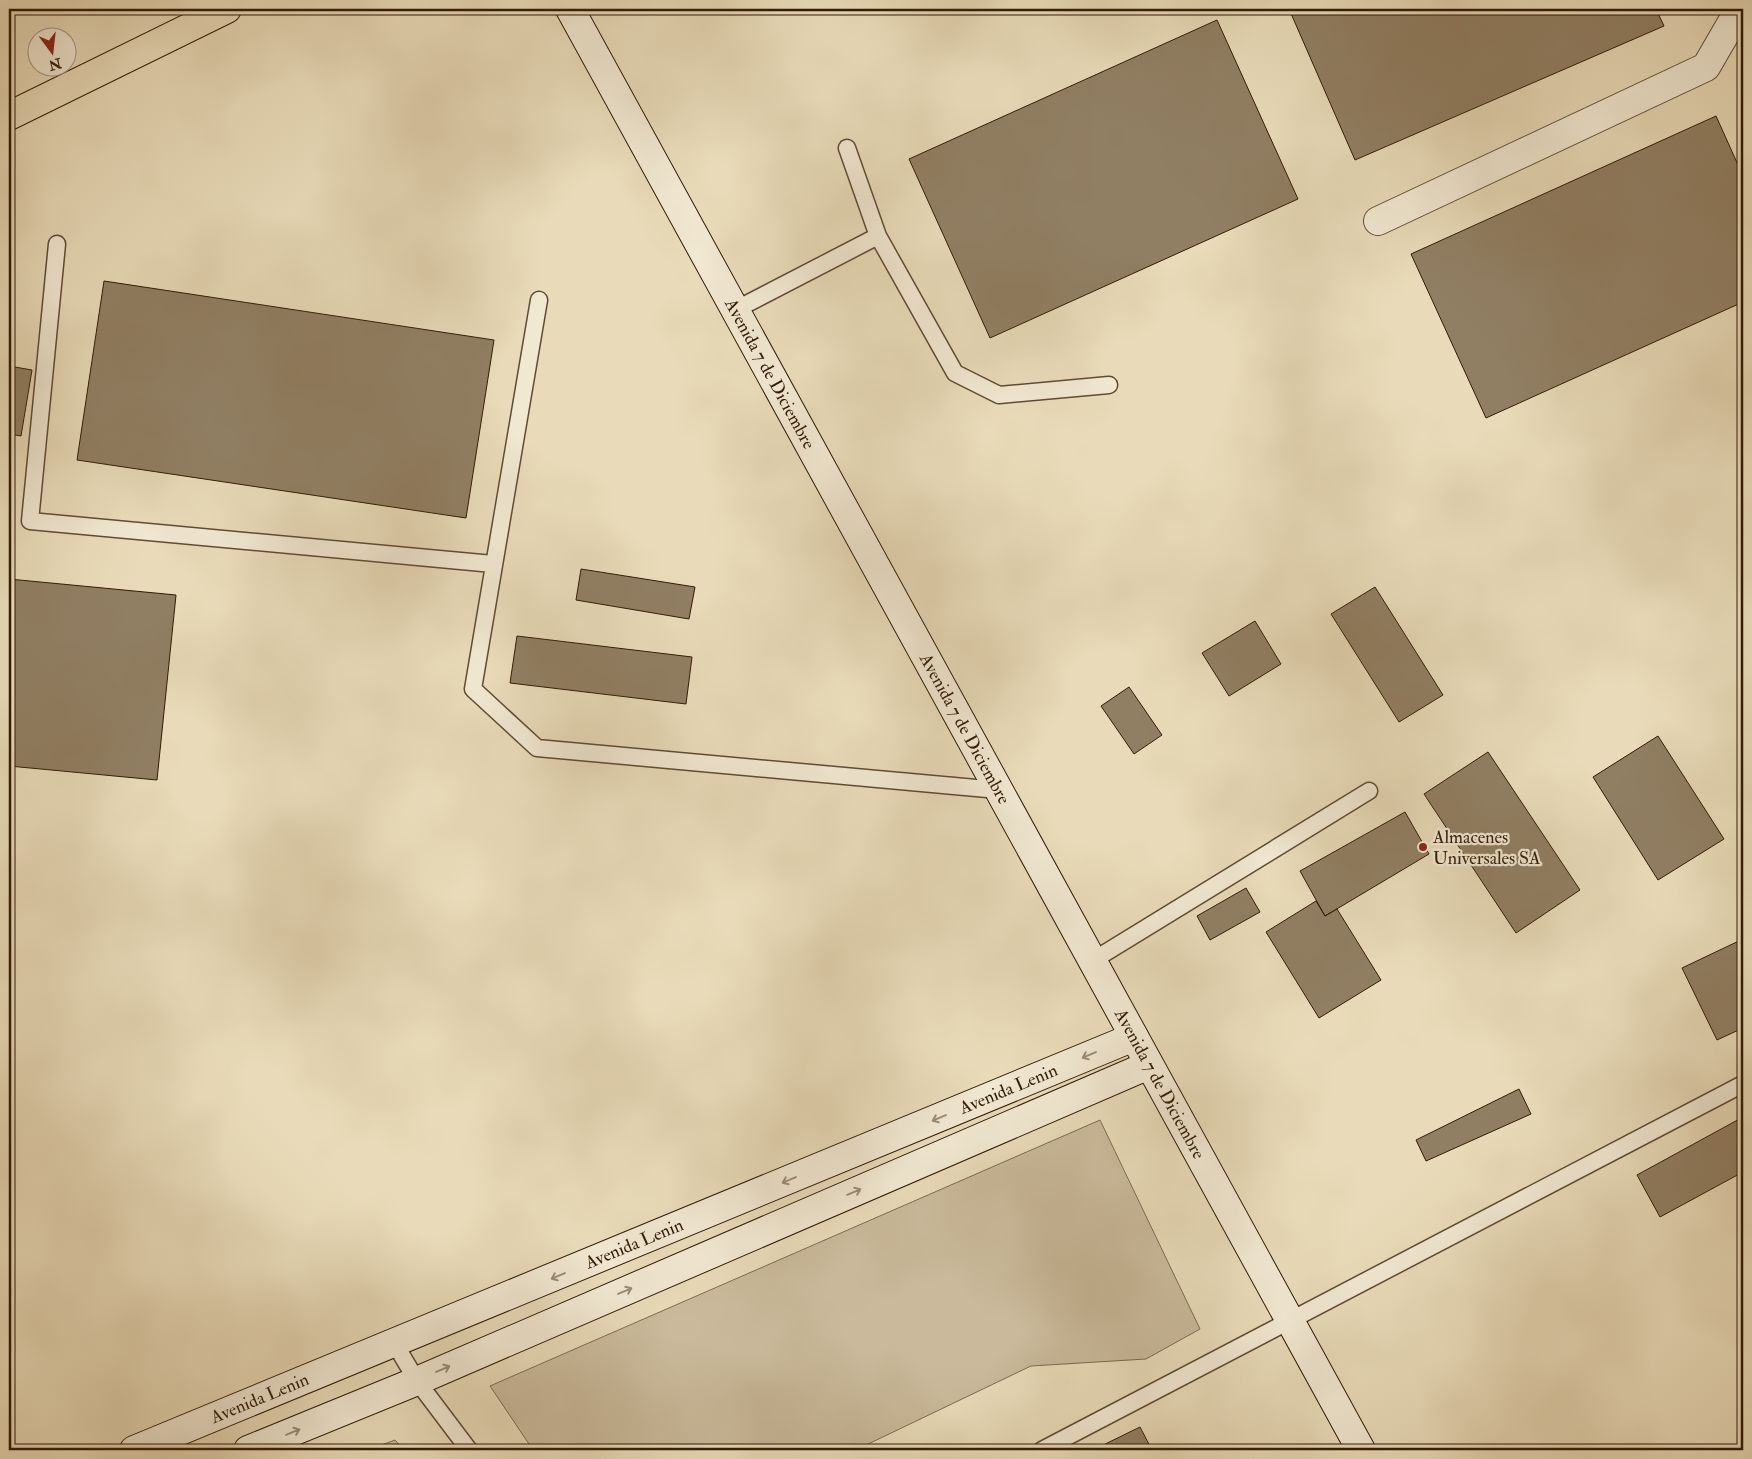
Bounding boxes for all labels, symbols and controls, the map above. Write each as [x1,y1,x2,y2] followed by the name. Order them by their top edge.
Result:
[28,28,78,78] north arrow
[47,54,64,74] text: N
[719,294,821,453] street label: Avenida 7 de Diciembre
[914,649,1016,808] street label: Avenida 7 de Diciembre
[1432,826,1541,870] place label: Almacenes Universales SA
[1417,841,1429,853] marker: Almacenes Universales SA
[1109,1004,1211,1163] street label: Avenida 7 de Diciembre
[1082,1051,1097,1061] one-way arrow
[955,1058,1061,1120] street label: Avenida Lenin
[932,1113,947,1123] one-way arrow
[782,1176,797,1185] one-way arrow
[846,1187,861,1197] one-way arrow
[581,1213,687,1274] street label: Avenida Lenin
[551,1272,566,1282] one-way arrow
[617,1286,632,1296] one-way arrow
[435,1364,450,1374] one-way arrow
[206,1368,312,1429] street label: Avenida Lenin
[285,1426,300,1436] one-way arrow

